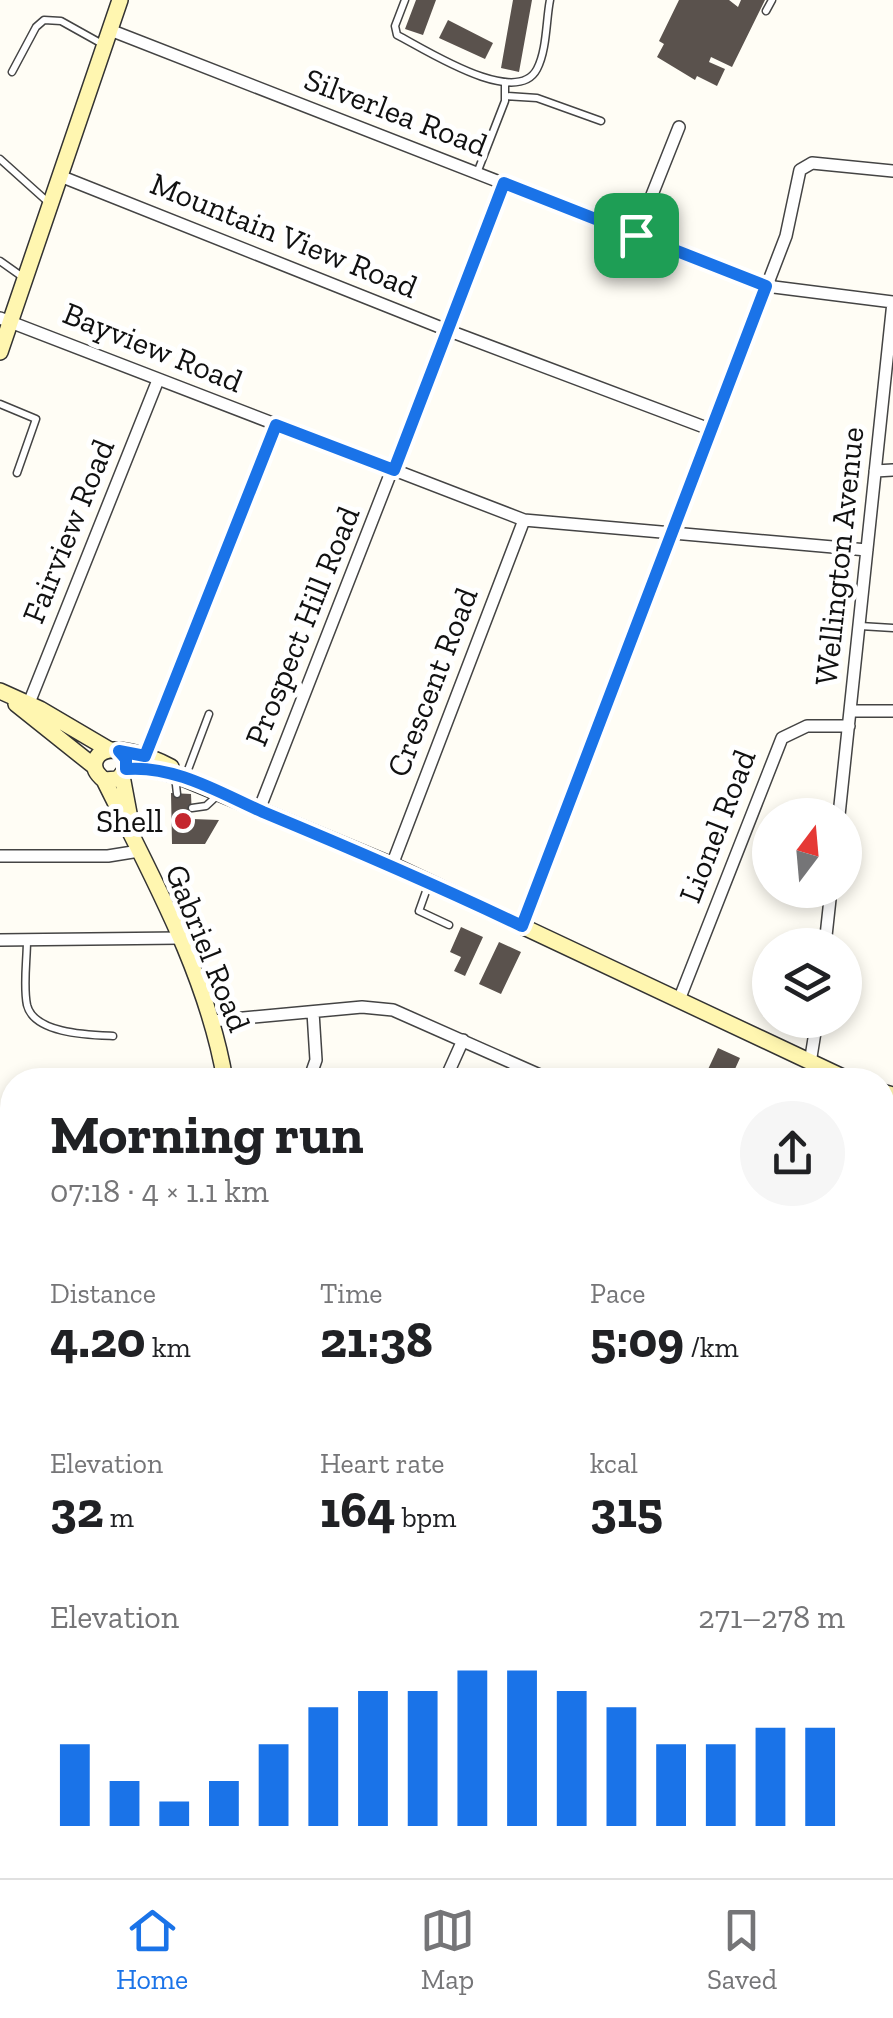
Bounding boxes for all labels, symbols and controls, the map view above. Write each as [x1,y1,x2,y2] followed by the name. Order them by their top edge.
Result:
[299,60,493,165] street label: Silverlea Road
[145,164,423,306] street label: Mountain View Road
[594,193,679,278] pin
[609,208,664,263] icon: arrive
[58,294,249,400] street label: Bayview Road
[807,425,871,687] street label: Wellington Avenue
[14,433,122,629] street label: Fairview Road
[237,500,368,751] street label: Prospect Hill Road
[379,582,486,782] street label: Crescent Road
[670,744,764,908] street label: Lionel Road
[752,798,862,908] north arrow
[752,798,862,1038] map controls
[96,802,163,840] place label: Shell
[172,810,194,832] marker: Shell
[157,859,259,1037] street label: Gabriel Road
[752,928,862,1038] button: layers
[50,1101,364,1167] text: Morning run
[740,1101,845,1206] button: share
[50,1172,269,1210] text: 07:18 · 4 × 1.1 km
[50,1277,156,1310] text: Distance
[320,1277,383,1310] text: Time
[590,1277,646,1310] text: Pace
[50,1310,146,1370] text: 4.20
[320,1310,433,1370] text: 21:38
[590,1310,684,1370] text: 5:09
[146,1331,191,1364] text: km
[684,1331,739,1364] text: /km
[50,1447,163,1480] text: Elevation
[320,1447,445,1480] text: Heart rate
[590,1447,638,1480] text: kcal
[50,1480,104,1540] text: 32
[320,1480,396,1540] text: 164
[590,1480,663,1540] text: 315
[104,1501,134,1534] text: m
[396,1501,456,1534] text: bpm
[50,1598,179,1636] text: Elevation
[698,1598,845,1636] text: 271–278 m
[116,1903,188,1996] tab: Home
[420,1903,475,1996] tab: Map
[707,1903,777,1996] tab: Saved

